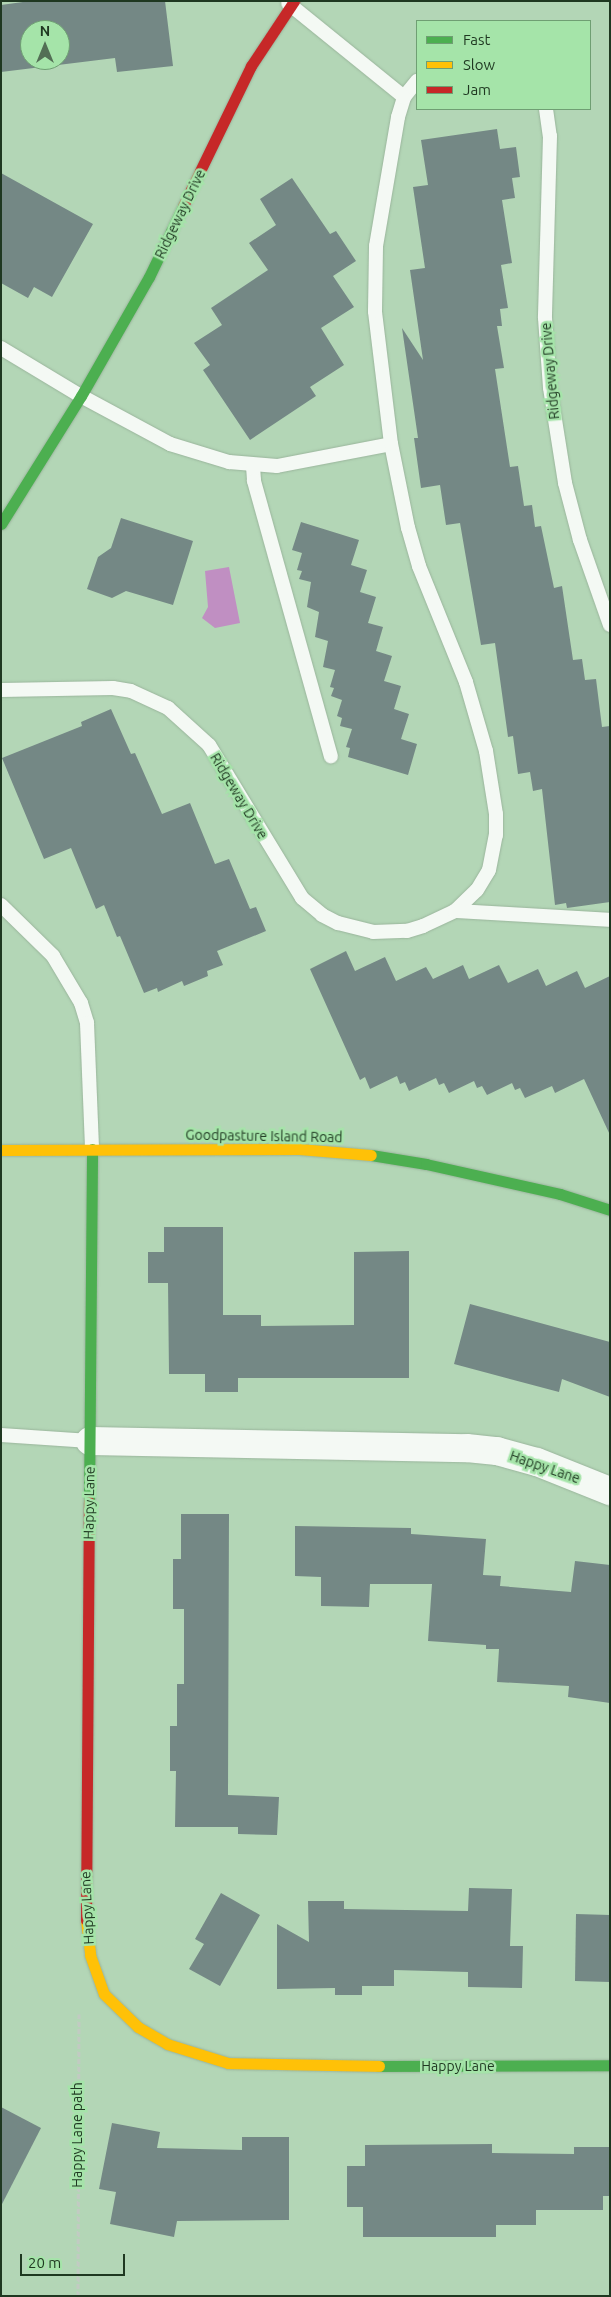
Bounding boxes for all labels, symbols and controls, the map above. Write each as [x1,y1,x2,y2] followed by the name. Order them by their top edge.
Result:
[20,20,70,70] north arrow
[416,20,591,110] legend
[40,23,50,39] text: N
[463,31,490,48] text: Fast
[463,56,495,73] text: Slow
[463,81,491,98] text: Jam
[151,167,209,261] street label: Ridgeway Drive
[537,322,563,420] street label: Ridgeway Drive
[207,750,271,842] street label: Ridgeway Drive
[185,1126,343,1146] street label: Goodpasture Island Road
[508,1447,582,1487] street label: Happy Lane
[80,1466,98,1540] street label: Happy Lane
[77,1871,97,1945] street label: Happy Lane
[421,2058,495,2074] street label: Happy Lane
[69,2082,85,2188] street label: Happy Lane path
[22,2244,128,2276] scale bar
[28,2254,61,2271] text: 20 m

